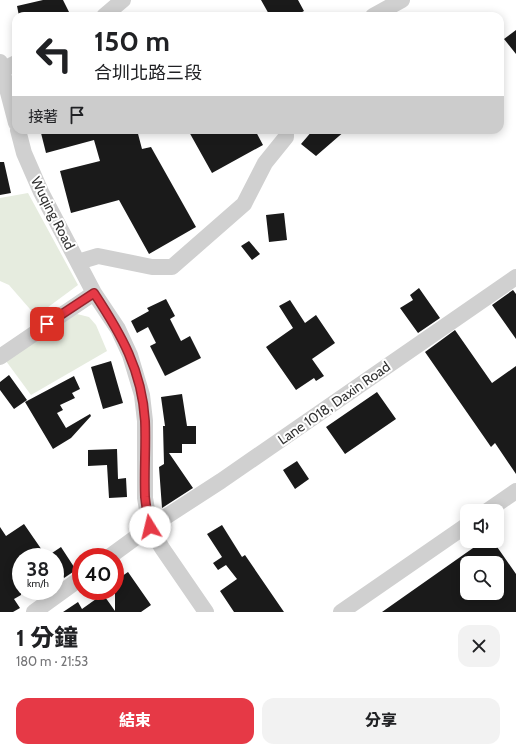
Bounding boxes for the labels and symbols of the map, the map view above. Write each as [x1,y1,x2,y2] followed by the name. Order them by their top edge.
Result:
[27,174,79,252] street label: Wuqing Road
[30,307,64,341] pin
[274,357,394,449] street label: Lane 1018, Daxin Road
[129,506,171,548] position arrow
[72,548,124,600] speed limit sign: 40

